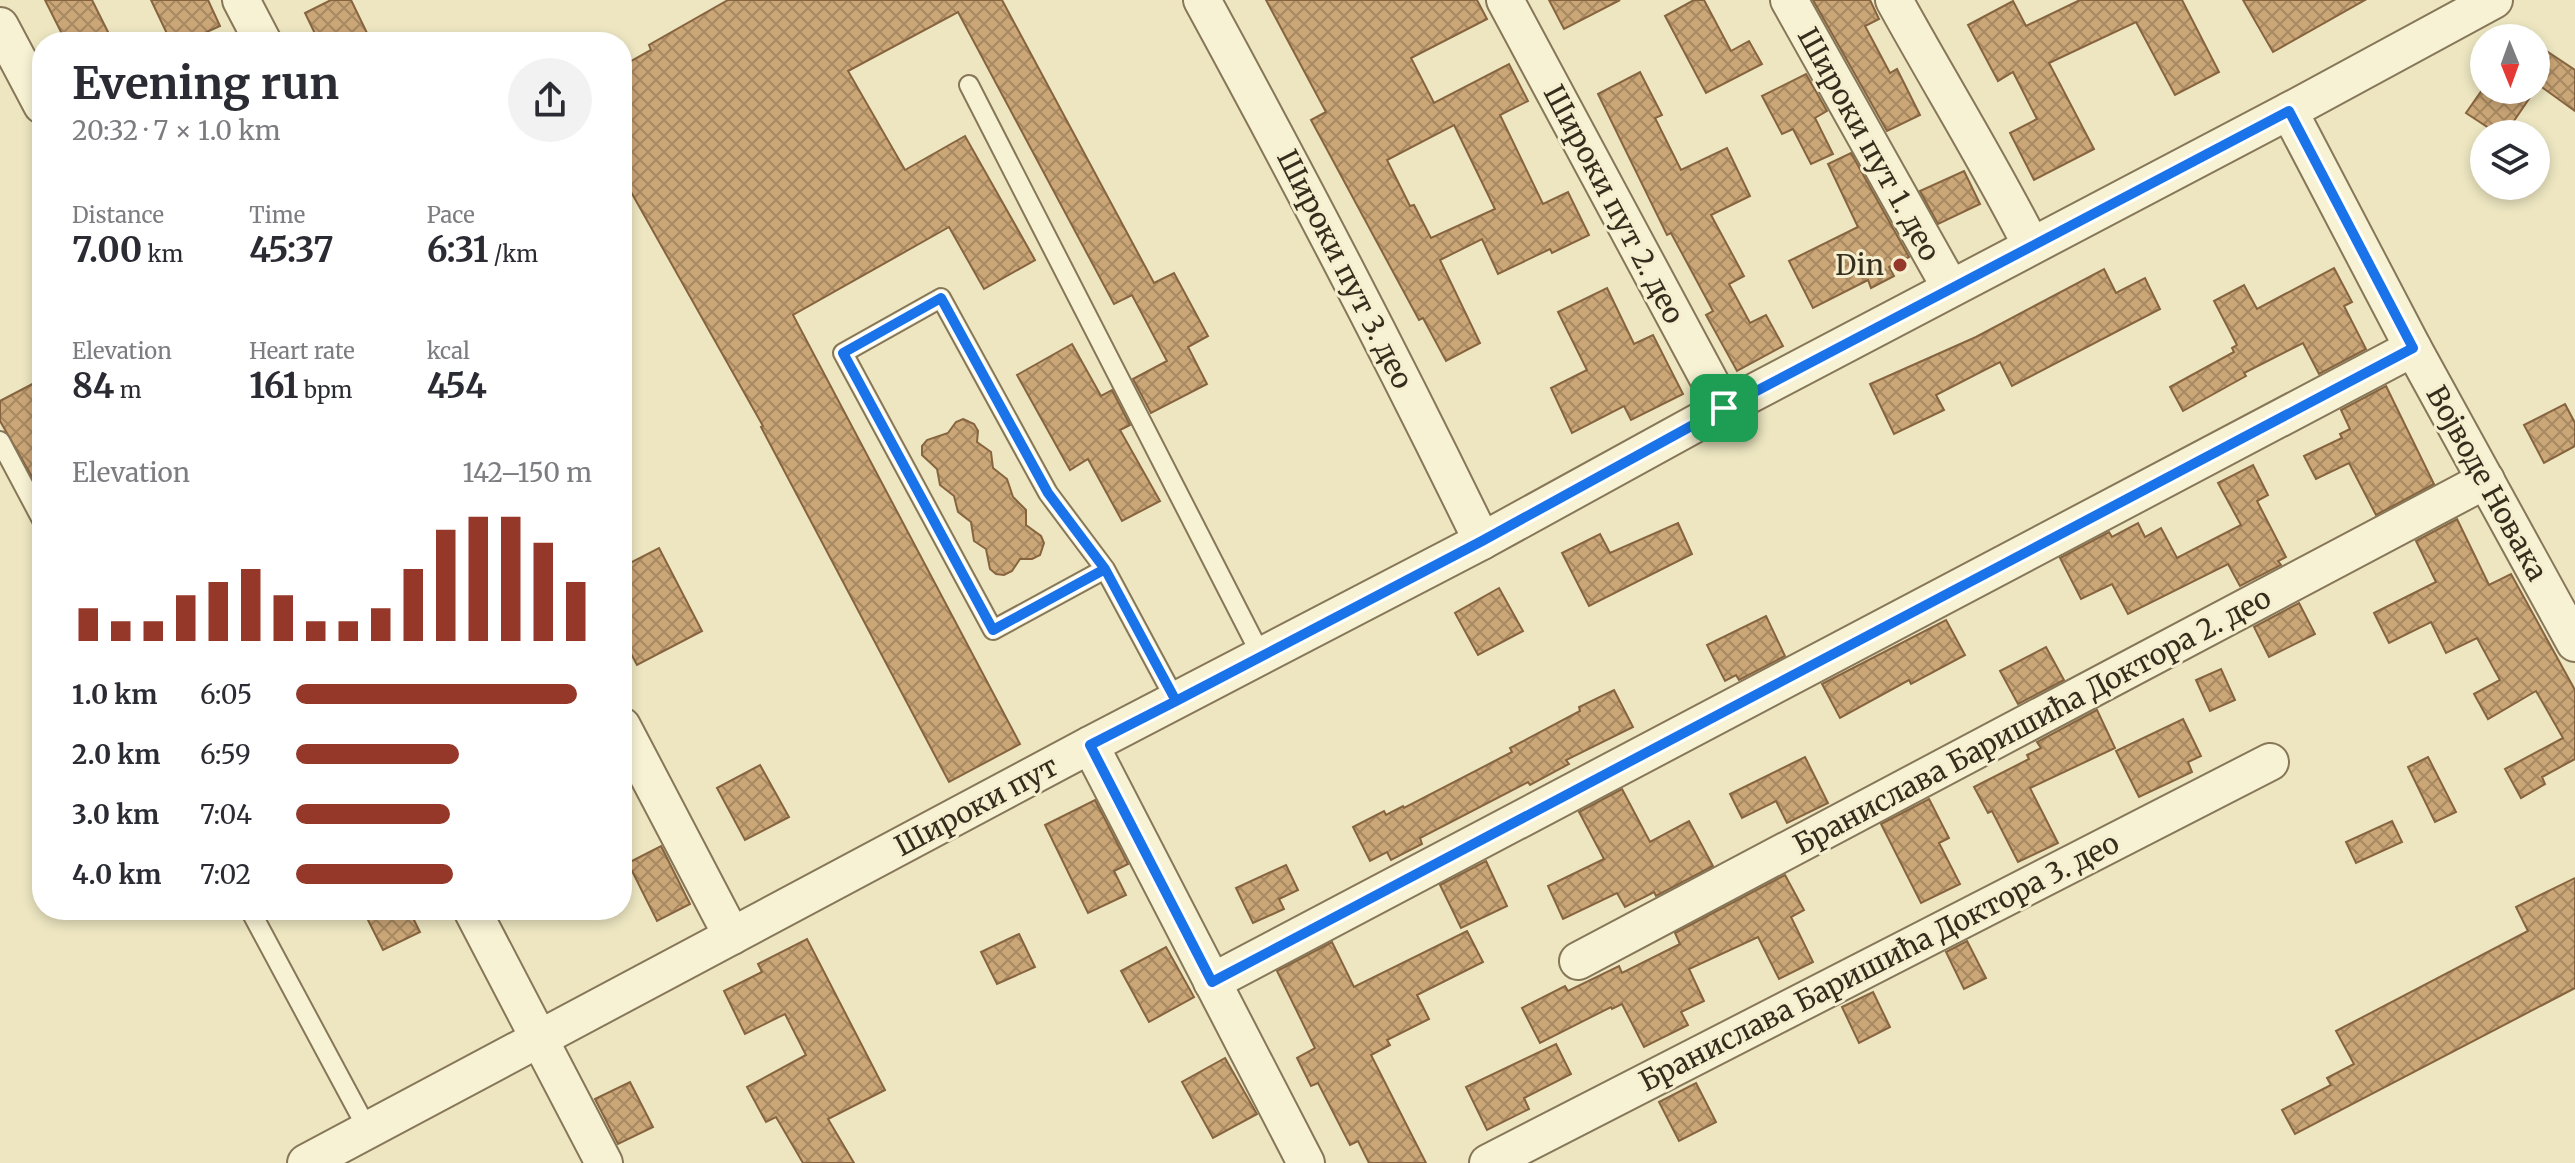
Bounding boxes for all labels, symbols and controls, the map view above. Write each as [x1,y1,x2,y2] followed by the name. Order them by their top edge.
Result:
[1790,21,1948,267] street label: Широки пут 1. део
[2470,24,2550,104] north arrow
[2470,24,2550,200] map controls
[72,56,339,111] text: Evening run
[508,58,592,142] button: share
[1536,78,1692,330] street label: Широки пут 2. део
[72,114,281,147] text: 20:32 · 7 × 1.0 km
[2470,120,2550,200] button: layers
[1269,143,1421,395] street label: Широки пут 3. део
[72,201,164,229] text: Distance
[249,201,305,229] text: Time
[427,201,475,229] text: Pace
[72,229,142,271] text: 7.00
[249,229,334,271] text: 45:37
[427,229,489,271] text: 6:31
[142,240,183,268] text: km
[489,240,538,268] text: /km
[1835,247,1884,283] place label: Din
[1891,256,1909,274] marker: Din
[72,337,172,365] text: Elevation
[249,337,355,365] text: Heart rate
[427,337,470,365] text: kcal
[72,365,114,407] text: 84
[249,365,298,407] text: 161
[427,365,487,407] text: 454
[1690,374,1758,442] pin
[114,376,142,404] text: m
[298,376,352,404] text: bpm
[2418,379,2556,587] street label: Војводе Новака
[1702,386,1746,430] icon: arrive
[72,456,190,489] text: Elevation
[463,456,592,489] text: 142–150 m
[1787,579,2277,863] street label: Бранислава Баришића Доктора 2. део
[72,678,157,711] text: 1.0 km
[200,678,252,711] text: 6:05
[72,738,160,771] text: 2.0 km
[200,738,251,771] text: 6:59
[888,748,1064,864] street label: Широки пут
[72,798,159,831] text: 3.0 km
[200,798,252,831] text: 7:04
[1633,825,2125,1099] street label: Бранислава Баришића Доктора 3. део
[72,858,161,891] text: 4.0 km
[200,858,251,891] text: 7:02

